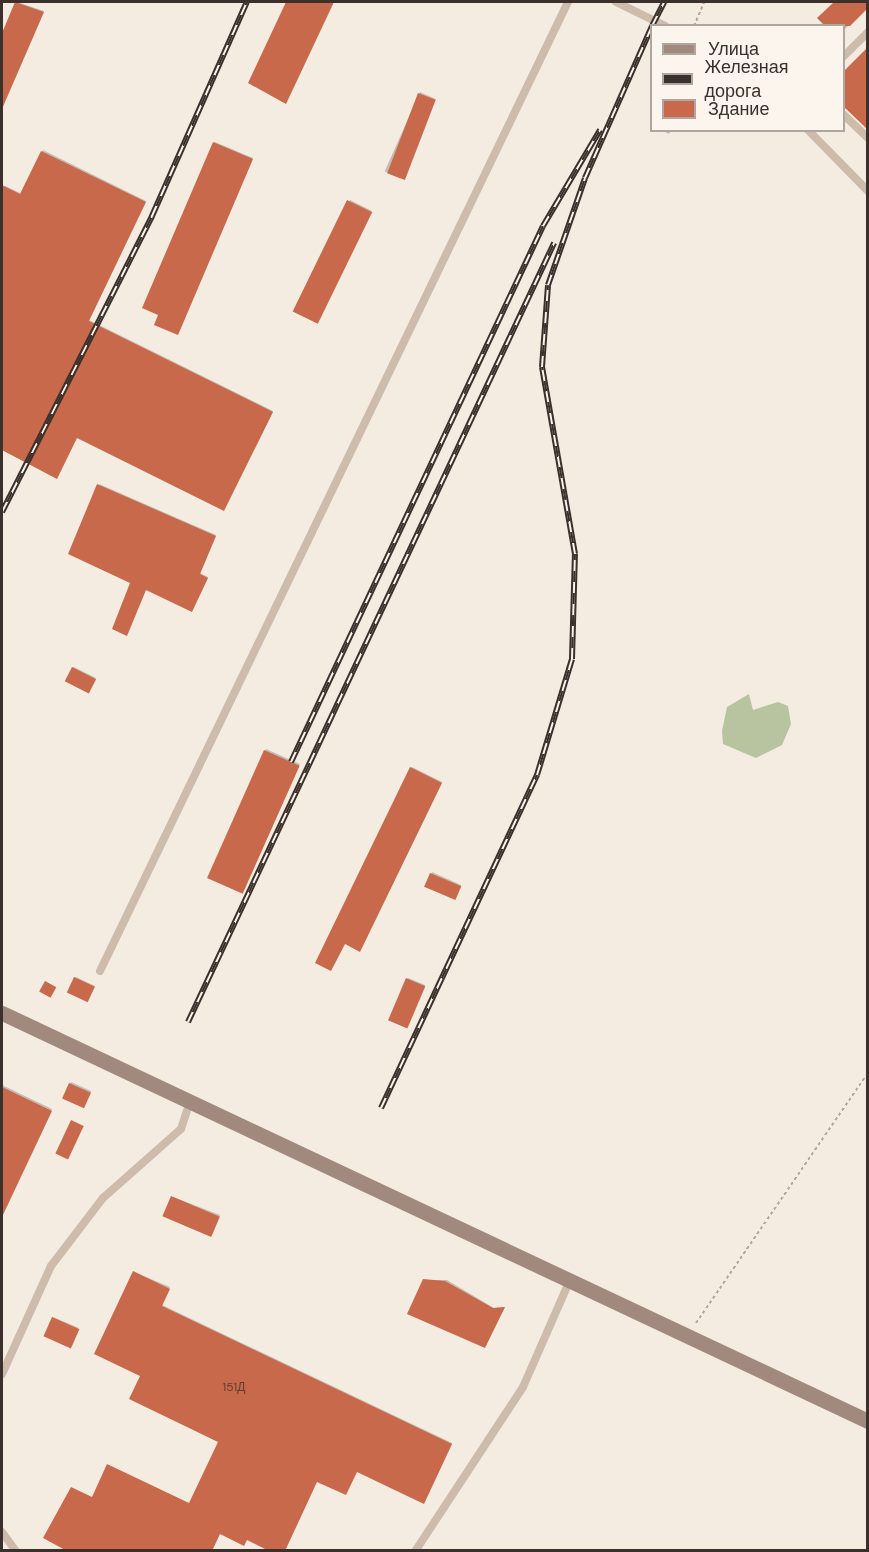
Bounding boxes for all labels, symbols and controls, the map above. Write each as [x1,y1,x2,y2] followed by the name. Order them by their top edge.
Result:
[650,24,845,132] legend
[708,37,759,61] text: Улица
[705,55,788,103] text: Железная дорога
[708,97,769,121] text: Здание
[223,1381,245,1395] house number: 151Д

